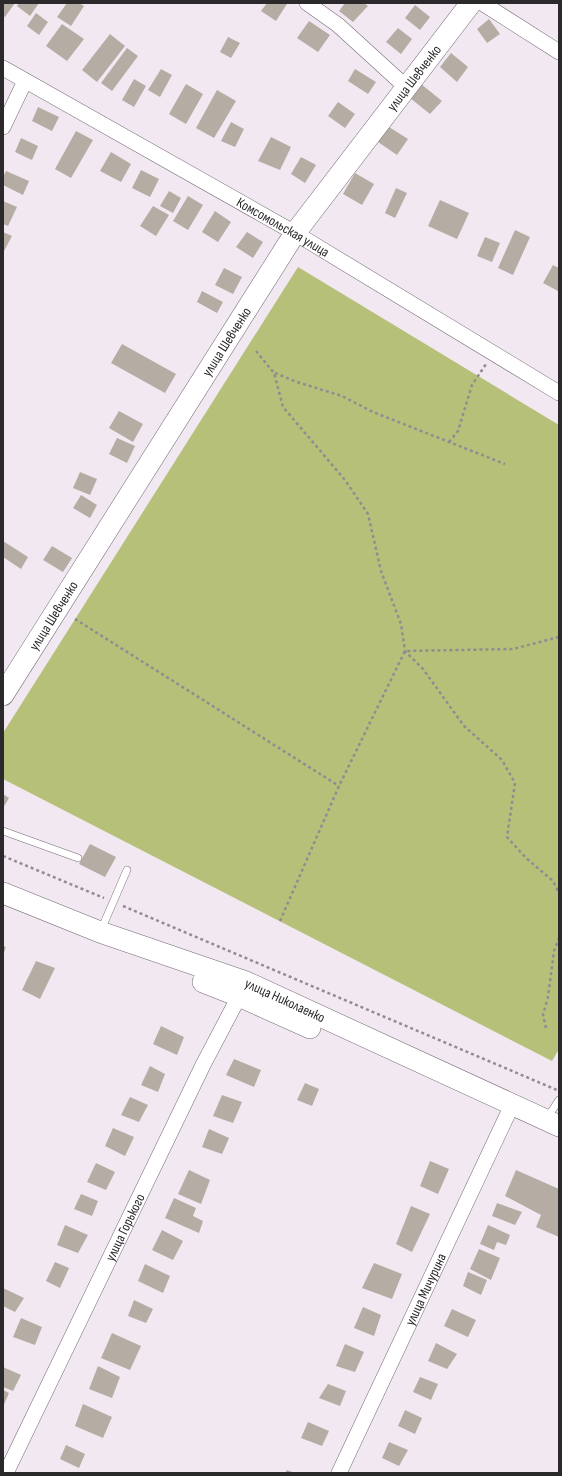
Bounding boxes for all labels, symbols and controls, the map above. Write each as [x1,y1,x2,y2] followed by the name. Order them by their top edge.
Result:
[384,42,445,115] street label: улица Шевченко
[233,194,332,261] street label: Комсомольская улица
[199,304,255,380] street label: улица Шевченко
[25,578,82,654] street label: улица Шевченко
[242,975,328,1026] street label: улица Николаенко
[102,1191,149,1264] street label: улица Горького
[402,1251,450,1328] street label: улица Мичурина

